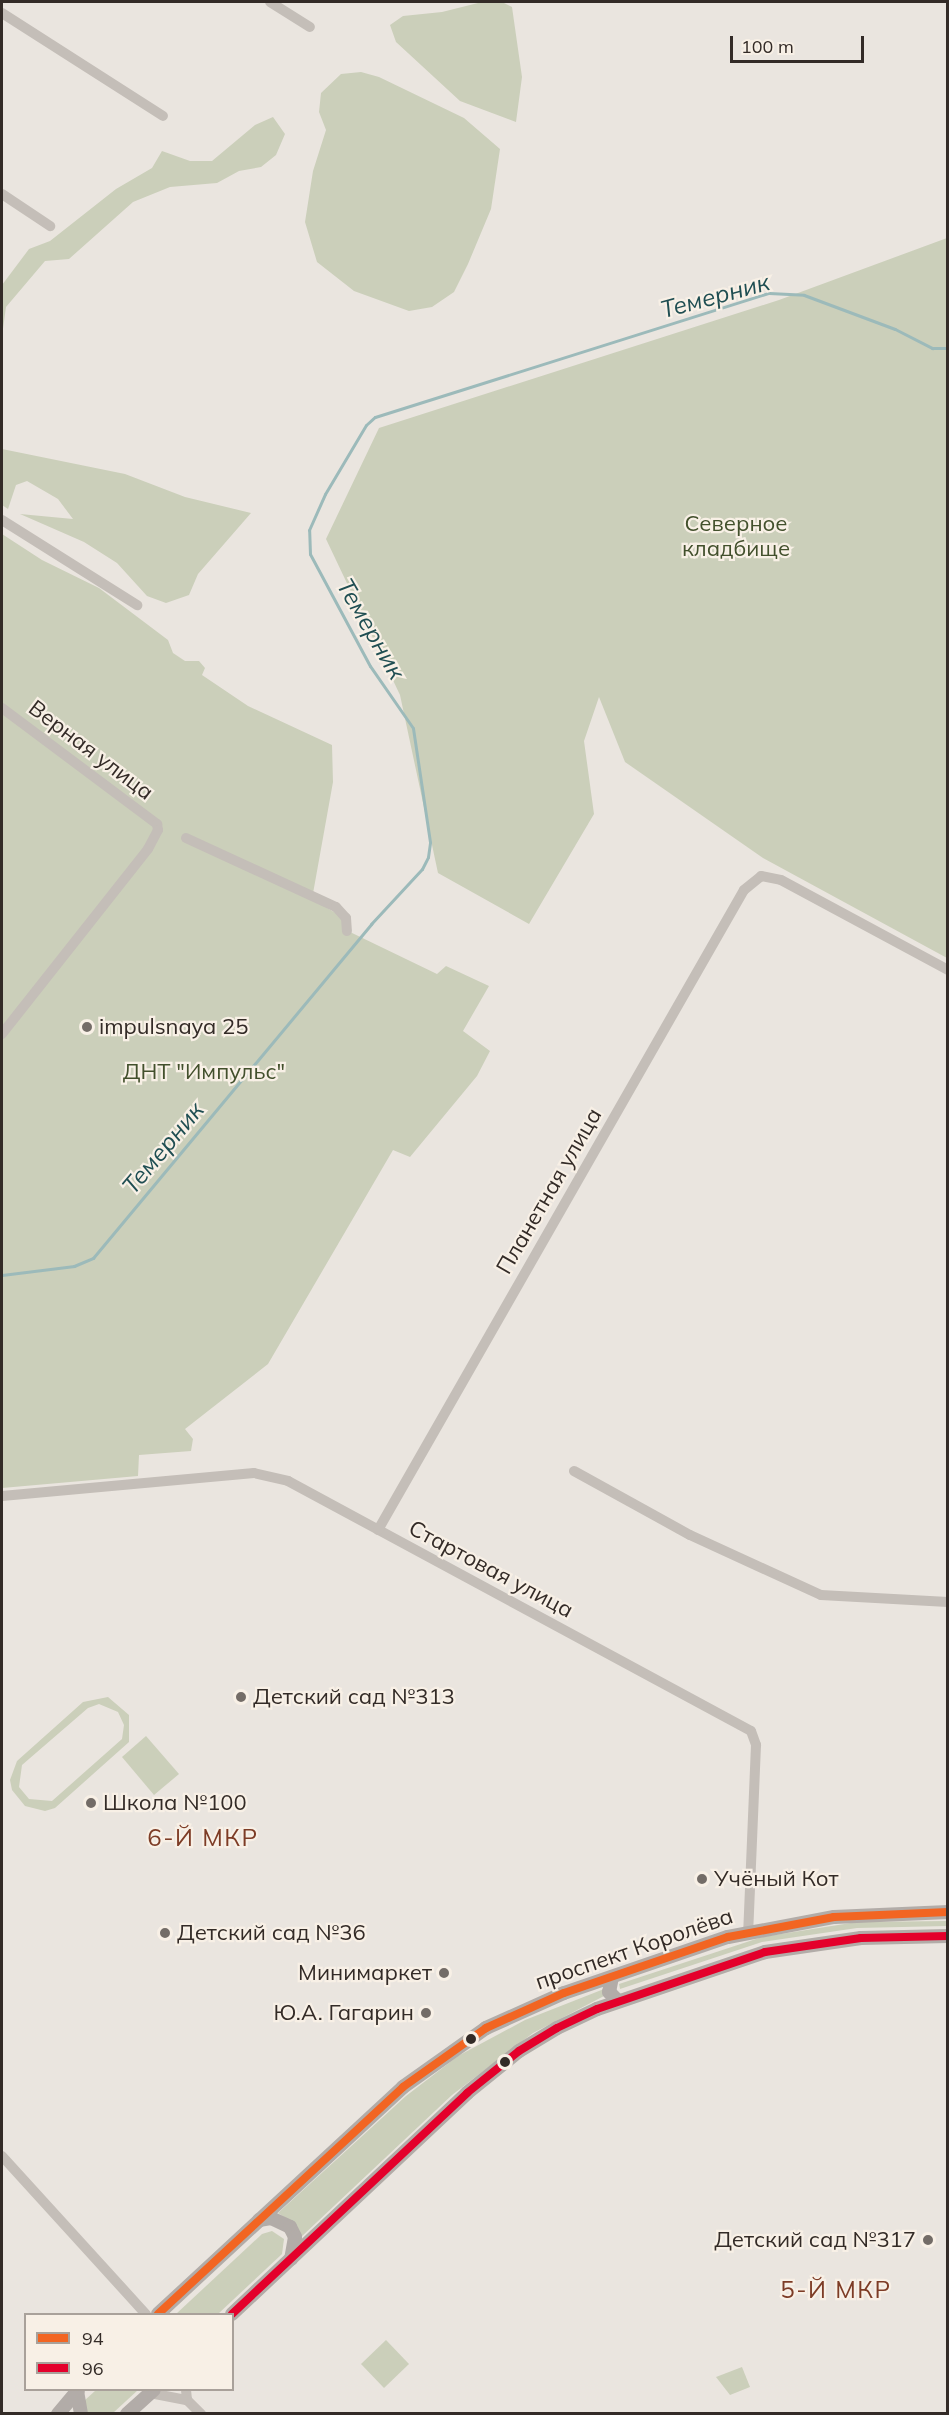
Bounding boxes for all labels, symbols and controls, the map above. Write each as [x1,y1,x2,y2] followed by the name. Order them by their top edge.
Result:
[733,24,866,62] scale bar
[741,35,794,58] text: 100 m
[657,268,773,324] water label: Темерник
[682,510,790,562] park label: Северное кладбище
[331,573,411,685] water label: Темерник
[24,695,158,805] street label: Верная улица
[99,1014,248,1040] place label: impulsnaya 25
[80,1020,94,1034] marker: impulsnaya 25
[123,1059,285,1085] park label: ДНТ "Импульс"
[116,1096,210,1200] water label: Темерник
[491,1103,607,1279] street label: Планетная улица
[404,1515,578,1623] street label: Стартовая улица
[253,1684,455,1710] place label: Детский сад №313
[234,1690,248,1704] marker: Детский сад №313
[103,1790,247,1816] place label: Школа №100
[84,1796,98,1810] marker: Школа №100
[147,1824,259,1852] district label: 6-Й МКР
[714,1866,839,1892] place label: Учёный Кот
[695,1872,709,1886] marker: Учёный Кот
[532,1903,736,1995] street label: проспект Королёва
[177,1920,366,1946] place label: Детский сад №36
[158,1926,172,1940] marker: Детский сад №36
[298,1960,432,1986] place label: Минимаркет
[437,1966,451,1980] marker: Минимаркет
[273,2000,414,2026] place label: Ю.А. Гагарин
[419,2006,433,2020] marker: Ю.А. Гагарин
[465,2033,477,2045] unlabelled marker
[499,2056,511,2068] unlabelled marker
[714,2227,916,2253] place label: Детский сад №317
[921,2233,935,2247] marker: Детский сад №317
[780,2276,892,2304] district label: 5-Й МКР
[24,2313,234,2391] legend
[82,2327,104,2350] text: 94
[82,2357,104,2380] text: 96

